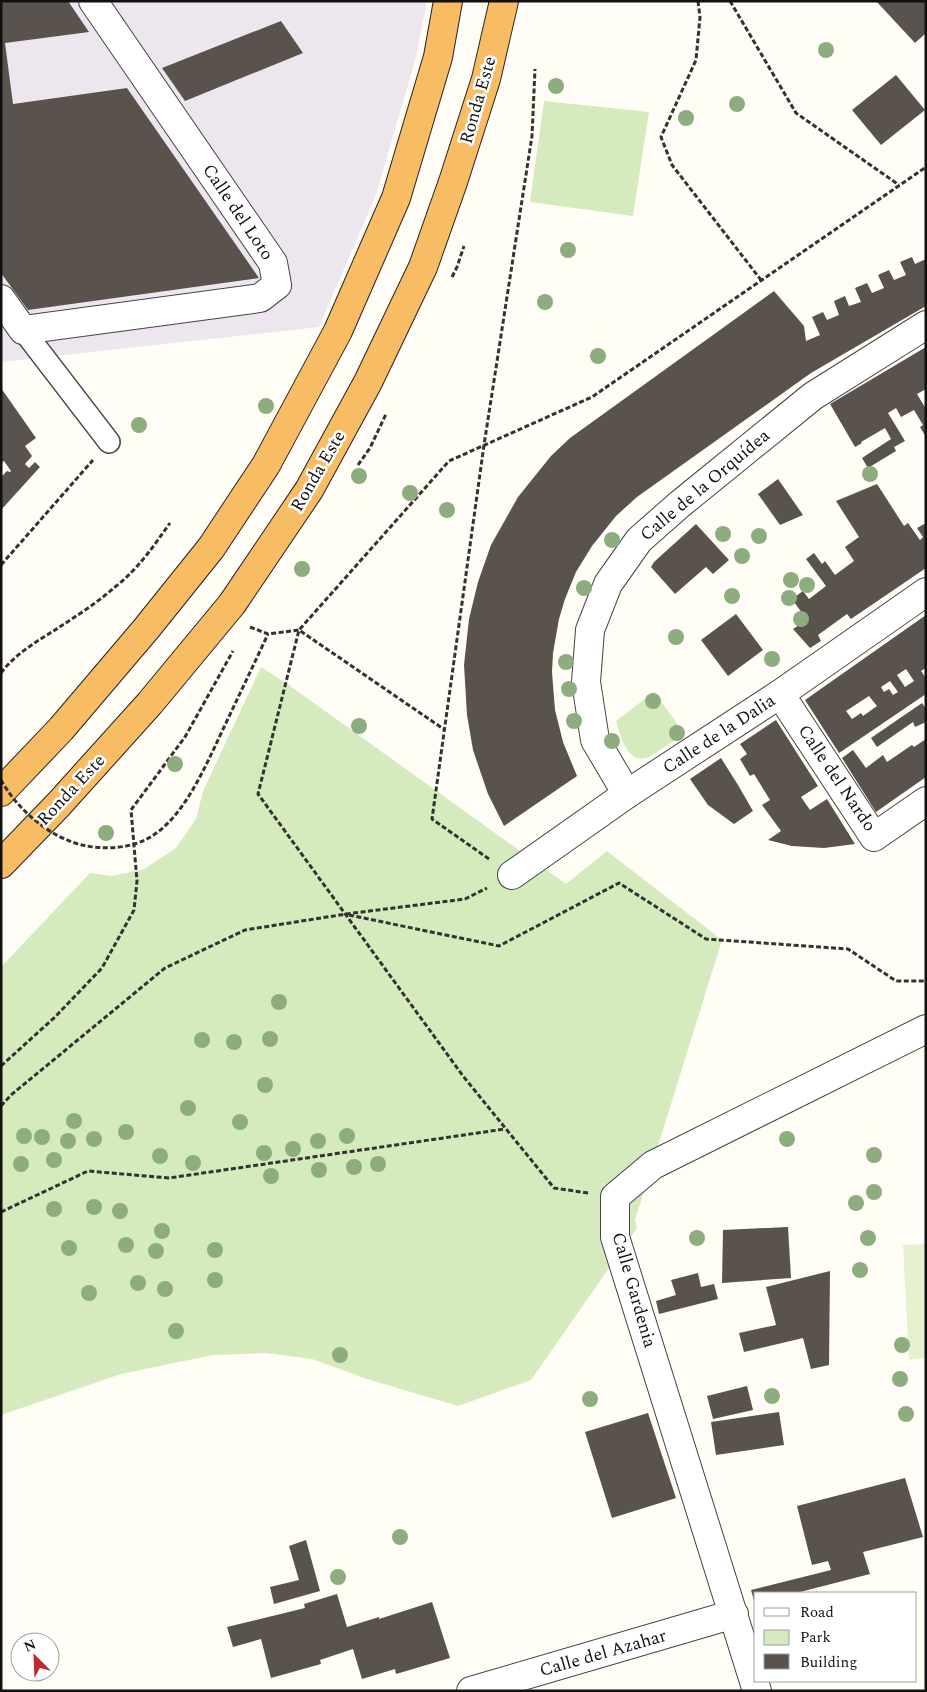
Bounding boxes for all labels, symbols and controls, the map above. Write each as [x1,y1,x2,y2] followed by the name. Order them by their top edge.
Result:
[453,53,503,147] street label: Ronda Este
[196,158,280,266] street label: Calle del Loto
[634,422,776,548] street label: Calle de la Orquídea
[284,425,352,517] street label: Ronda Este
[657,687,781,781] street label: Calle de la Dalia
[791,719,883,837] street label: Calle del Nardo
[30,748,112,832] street label: Ronda Este
[605,1229,663,1351] street label: Calle Gardenia
[754,1592,917,1682] legend
[800,1601,834,1624] text: Road
[536,1622,670,1684] street label: Calle del Azahar
[800,1626,831,1649] text: Park
[10,1632,60,1682] north arrow
[20,1634,39,1657] text: N
[800,1651,857,1674] text: Building

